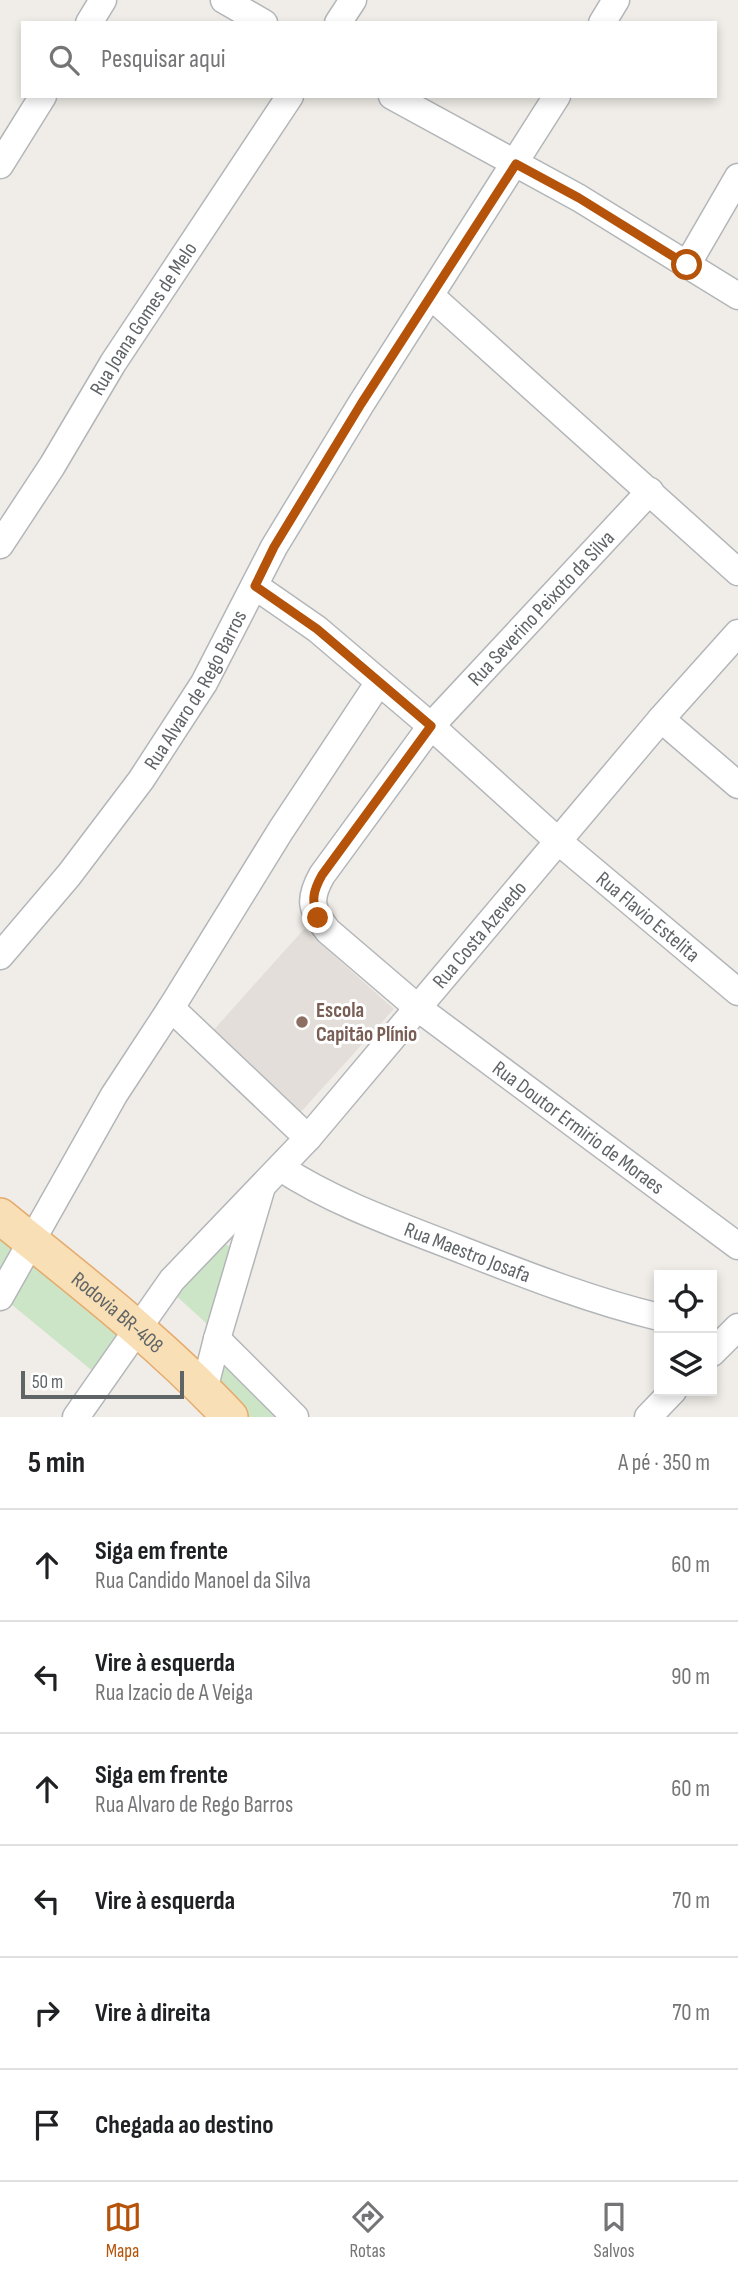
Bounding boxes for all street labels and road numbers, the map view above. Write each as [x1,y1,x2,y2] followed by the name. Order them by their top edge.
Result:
[85,238,203,400] street label: Rua Joana Gomes de Melo
[463,526,620,691] street label: Rua Severino Peixoto da Silva
[139,606,252,775] street label: Rua Alvaro de Rego Barros
[591,866,705,967] street label: Rua Flavio Estelita
[428,876,532,994] street label: Rua Costa Azevedo
[487,1056,669,1200] street label: Rua Doutor Ermirio de Moraes
[401,1217,534,1288] street label: Rua Maestro Josafa
[66,1267,168,1359] street label: Rodovia BR-408

